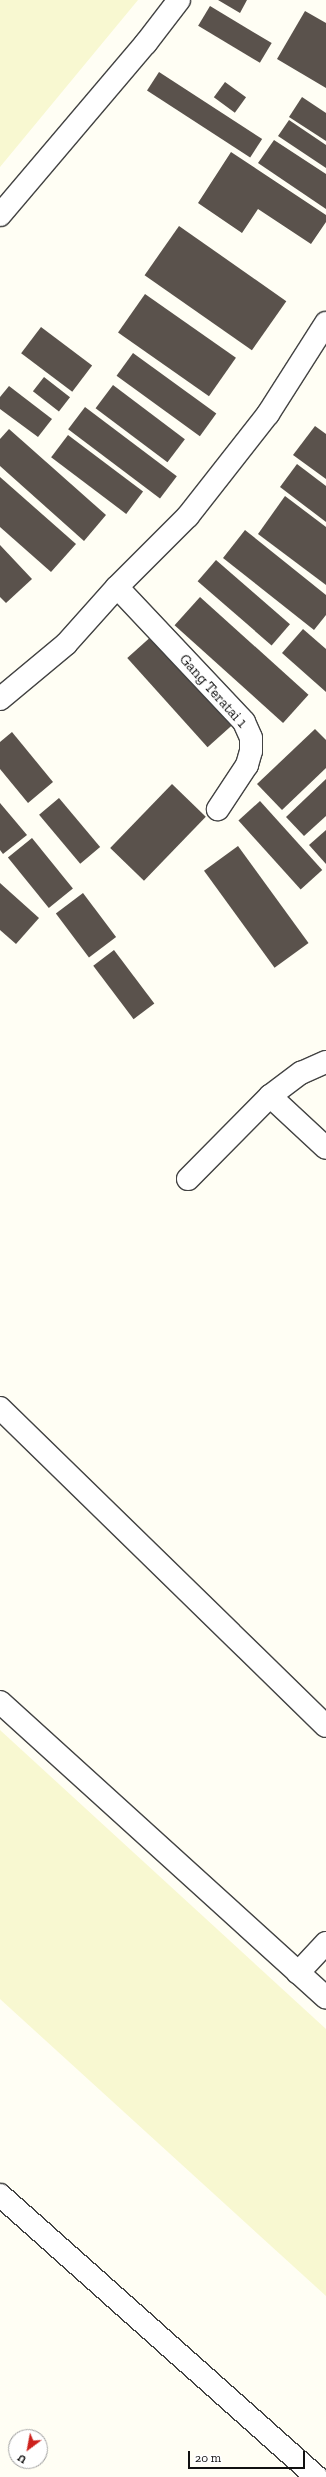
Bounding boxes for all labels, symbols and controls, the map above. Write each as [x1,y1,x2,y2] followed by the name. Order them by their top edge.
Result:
[175,650,251,732] street label: Gang Teratai 1
[8,2429,48,2469] north arrow
[190,2443,307,2469] scale bar
[15,2451,29,2466] text: U
[195,2451,221,2465] text: 20 m

